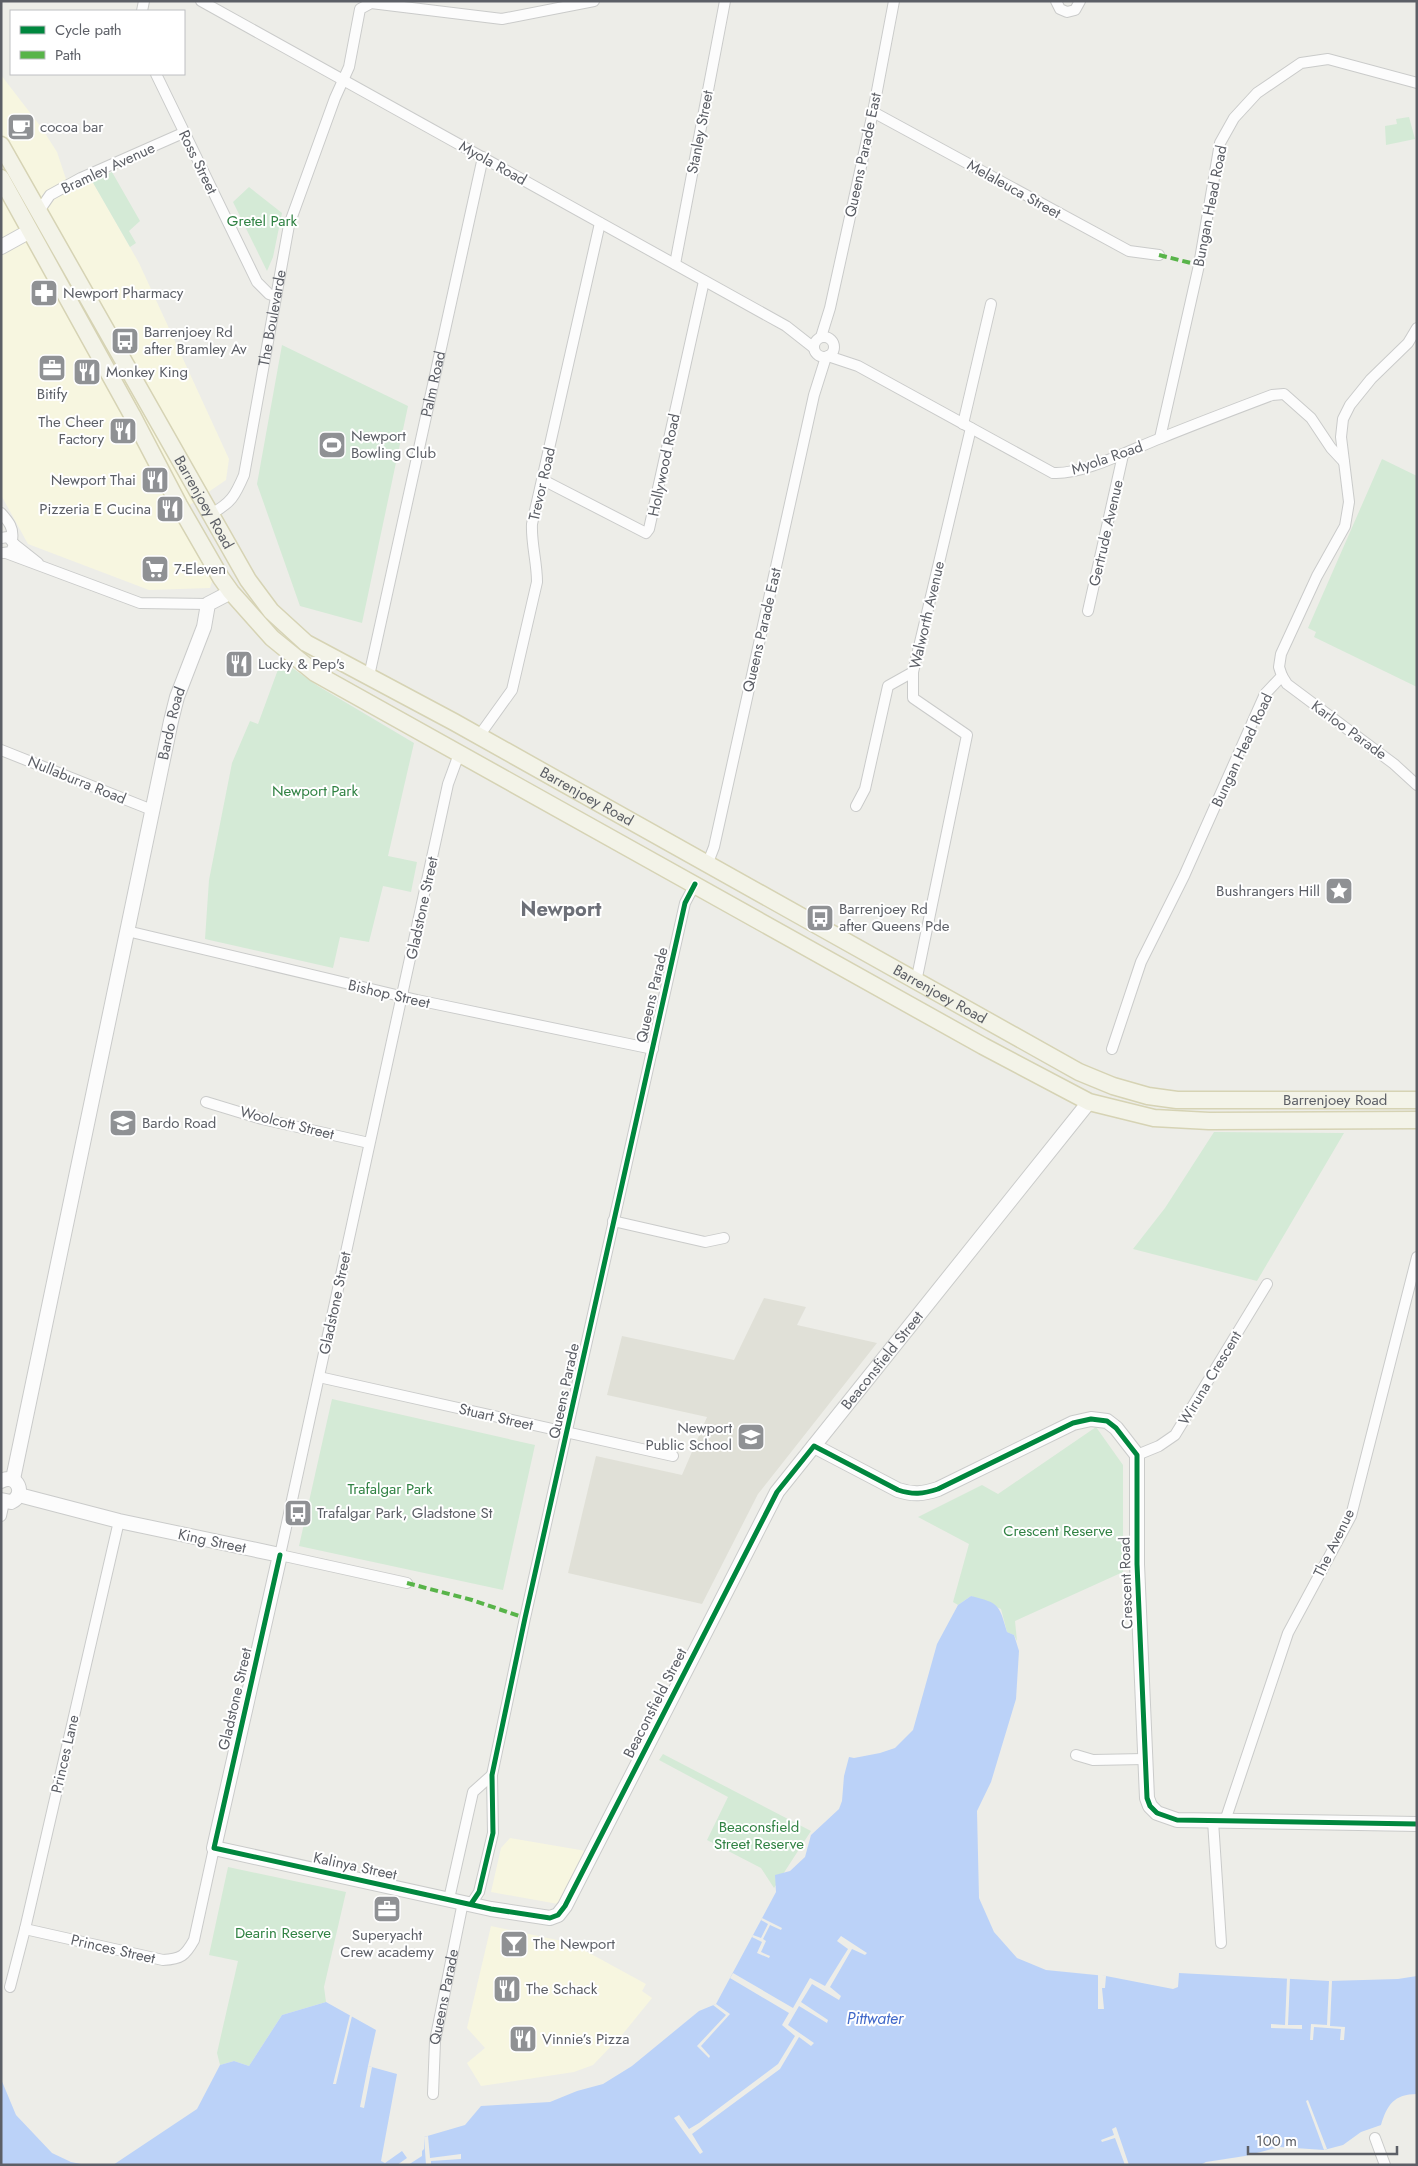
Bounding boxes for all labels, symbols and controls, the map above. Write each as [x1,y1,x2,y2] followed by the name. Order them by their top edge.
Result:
[10,10,185,75] legend
[55,19,122,41] text: Cycle path
[55,44,81,66] text: Path
[681,88,719,176] street label: Stanley Street
[839,90,887,219] street label: Queens Parade East
[6,112,36,142] cafe icon: cocoa bar
[40,116,104,138] place label: cocoa bar
[173,126,223,198] street label: Ross Street
[455,135,531,191] street label: Myola Road
[57,137,159,199] street label: Bramley Avenue
[1187,143,1233,269] street label: Bungan Head Road
[963,154,1065,224] street label: Melaleuca Street
[227,210,298,232] park label: Gretel Park
[253,268,292,368] street label: The Boulevarde
[29,278,59,308] pharmacy icon: Newport Pharmacy
[63,282,184,304] place label: Newport Pharmacy
[144,321,247,360] place label: Barrenjoey Rd after Bramley Av
[110,326,140,356] bus stop icon: Barrenjoey Rd after Bramley Av
[415,349,451,419] street label: Palm Road
[37,353,67,383] office icon: Bitify
[72,357,102,387] restaurant icon: Monkey King
[106,361,188,383] place label: Monkey King
[37,383,68,405] place label: Bitify
[38,411,105,450] place label: The Cheer Factory
[642,412,686,518] street label: Hollywood Road
[108,416,138,446] restaurant icon: The Cheer Factory
[351,425,436,464] place label: Newport Bowling Club
[317,430,347,460] sports icon: Newport Bowling Club
[1068,436,1146,480] street label: Myola Road
[523,445,561,523] street label: Trevor Road
[169,452,239,553] street label: Barrenjoey Road
[140,465,170,495] restaurant icon: Newport Thai
[51,469,136,491] place label: Newport Thai
[1083,477,1129,588] street label: Gertrude Avenue
[155,494,185,524] restaurant icon: Pizzeria E Cucina
[39,498,151,520] place label: Pizzeria E Cucina
[140,554,170,584] supermarket icon: 7-Eleven
[174,558,226,580] place label: 7-Eleven
[904,559,950,671] street label: Walworth Avenue
[737,565,787,694] street label: Queens Parade East
[224,649,254,679] restaurant icon: Lucky & Pep's
[258,653,344,675] place label: Lucky & Pep's
[152,684,191,762] street label: Bardo Road
[1206,689,1278,811] street label: Bungan Head Road
[1307,695,1392,765] street label: Karloo Parade
[24,750,130,810] street label: Nullaburra Road
[536,761,637,831] street label: Barrenjoey Road
[272,780,358,802] park label: Newport Park
[400,854,444,961] street label: Gladstone Street
[1324,876,1354,906] place icon: Bushrangers Hill
[1216,880,1320,902] place label: Bushrangers Hill
[521,895,602,924] district label: Newport
[839,898,950,937] place label: Barrenjoey Rd after Queens Pde
[805,903,835,933] bus stop icon: Barrenjoey Rd after Queens Pde
[630,945,674,1045] street label: Queens Parade
[889,959,991,1029] street label: Barrenjoey Road
[346,974,432,1014] street label: Bishop Street
[1283,1089,1387,1111] street label: Barrenjoey Road
[238,1101,337,1145] street label: Woolcott Street
[108,1108,138,1138] school or university icon: Bardo Road
[142,1112,216,1134] place label: Bardo Road
[313,1249,357,1356] street label: Gladstone Street
[836,1306,929,1415] street label: Beaconsfield Street
[1173,1326,1247,1429] street label: Wiruna Crescent
[543,1341,585,1441] street label: Queens Parade
[457,1398,536,1436] street label: Stuart Street
[646,1417,732,1456] place label: Newport Public School
[736,1422,766,1452] school or university icon: Newport Public School
[347,1478,433,1500] park label: Trafalgar Park
[283,1498,313,1528] bus stop icon: Trafalgar Park, Gladstone St
[317,1502,493,1524] place label: Trafalgar Park, Gladstone St
[1308,1505,1360,1581] street label: The Avenue
[1003,1520,1113,1542] park label: Crescent Reserve
[176,1523,248,1559] street label: King Street
[1113,1537,1139,1629] street label: Crescent Road
[618,1644,692,1762] street label: Beaconsfield Street
[213,1645,258,1752] street label: Gladstone Street
[45,1712,85,1795] street label: Princes Lane
[714,1816,804,1855] park label: Beaconsfield Street Reserve
[311,1846,399,1886] street label: Kalinya Street
[372,1894,402,1924] office icon: Superyacht Crew academy
[235,1922,331,1944] park label: Dearin Reserve
[340,1924,434,1963] place label: Superyacht Crew academy
[69,1929,158,1969] street label: Princes Street
[499,1929,529,1959] bar icon: The Newport
[533,1933,615,1955] place label: The Newport
[423,1947,464,2047] street label: Queens Parade
[492,1974,522,2004] restaurant icon: The Schack
[526,1978,598,2000] place label: The Schack
[847,2007,905,2030] water label: Pittwater
[508,2024,538,2054] restaurant icon: Vinnie’s Pizza
[542,2028,629,2050] place label: Vinnie’s Pizza
[1248,2124,1397,2156] scale bar
[1256,2130,1297,2152] text: 100 m

